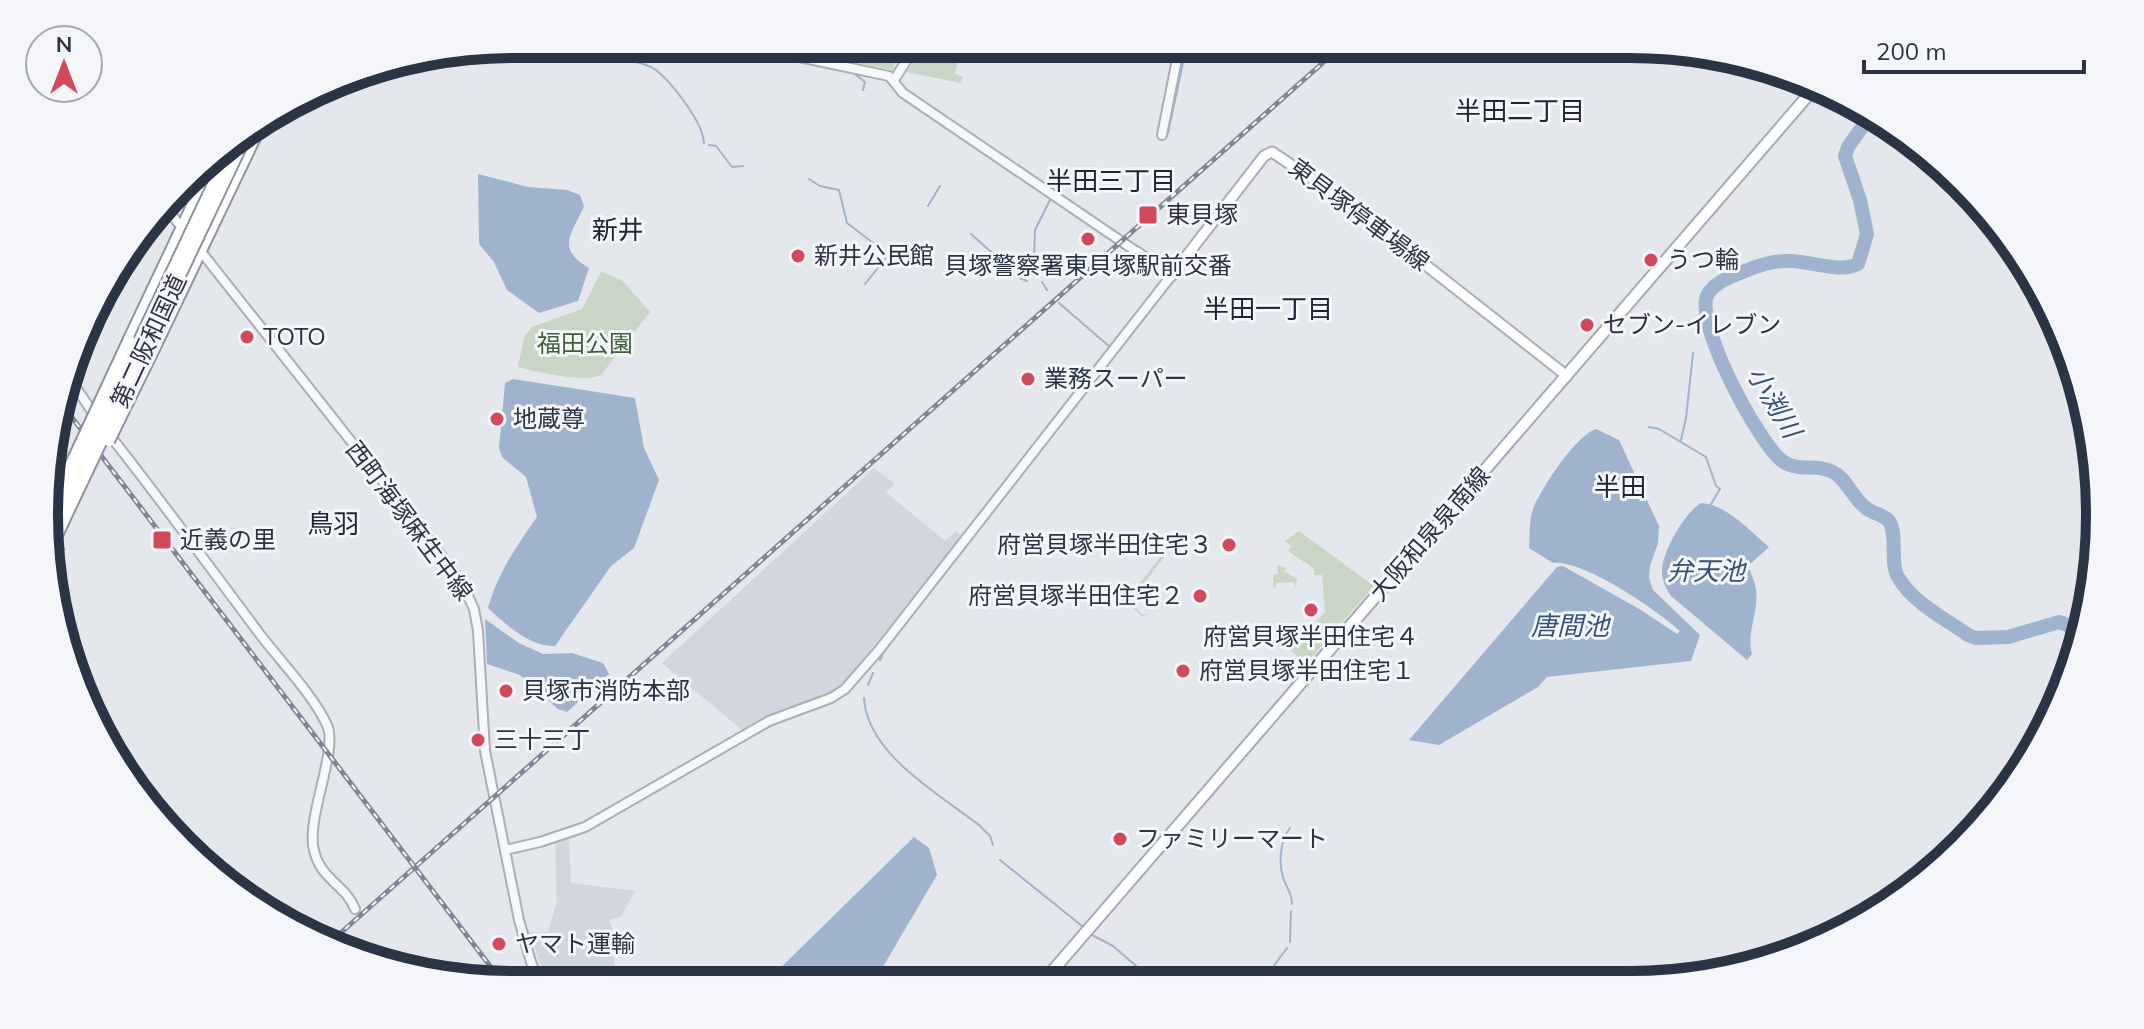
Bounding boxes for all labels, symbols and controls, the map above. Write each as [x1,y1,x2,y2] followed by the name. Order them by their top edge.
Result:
[24,24,104,104] north arrow
[1864,24,2084,74] scale bar
[56,30,72,58] text: N
[1876,36,1947,66] text: 200 m
[1455,94,1585,127] district label: 半田二丁目
[1283,152,1436,277] street label: 東貝塚停車場線
[1046,164,1176,197] district label: 半田三丁目
[1166,199,1238,229] place label: 東貝塚
[1137,204,1159,226] marker: 東貝塚
[592,213,644,246] district label: 新井
[1079,230,1097,248] marker: 貝塚警察署東貝塚駅前交番
[814,240,934,270] place label: 新井公民館
[1667,244,1739,274] place label: うつ輪
[789,247,807,265] marker: 新井公民館
[944,250,1232,280] place label: 貝塚警察署東貝塚駅前交番
[1642,251,1660,269] marker: うつ輪
[104,269,192,412] street label: 第二阪和国道
[1203,292,1333,325] district label: 半田一丁目
[1603,309,1781,339] place label: セブン-イレブン
[1578,316,1596,334] marker: セブン-イレブン
[263,321,326,351] place label: TOTO
[238,328,256,346] marker: TOTO
[537,328,633,358] park label: 福田公園
[1740,360,1810,446] water label: 小渕川
[1044,363,1188,393] place label: 業務スーパー
[1019,370,1037,388] marker: 業務スーパー
[513,403,585,433] place label: 地蔵尊
[488,410,506,428] marker: 地蔵尊
[340,435,480,606] street label: 西町海塚麻生中線
[1363,460,1496,607] street label: 大阪和泉泉南線
[1594,470,1646,503] district label: 半田
[307,507,359,540] district label: 鳥羽
[180,524,276,554] place label: 近義の里
[151,529,173,551] marker: 近義の里
[997,529,1213,559] place label: 府営貝塚半田住宅３
[1220,536,1238,554] marker: 府営貝塚半田住宅３
[1667,554,1748,587] water label: 弁天池
[968,580,1184,610] place label: 府営貝塚半田住宅２
[1191,587,1209,605] marker: 府営貝塚半田住宅２
[1302,601,1320,619] marker: 府営貝塚半田住宅４
[1531,609,1612,642] water label: 唐間池
[1203,621,1419,651] place label: 府営貝塚半田住宅４
[1199,655,1415,685] place label: 府営貝塚半田住宅１
[1174,662,1192,680] marker: 府営貝塚半田住宅１
[522,675,690,705] place label: 貝塚市消防本部
[497,682,515,700] marker: 貝塚市消防本部
[494,724,590,754] place label: 三十三丁
[469,731,487,749] marker: 三十三丁
[1136,823,1328,853] place label: ファミリーマート
[1111,830,1129,848] marker: ファミリーマート
[515,928,635,958] place label: ヤマト運輸
[490,935,508,953] marker: ヤマト運輸

